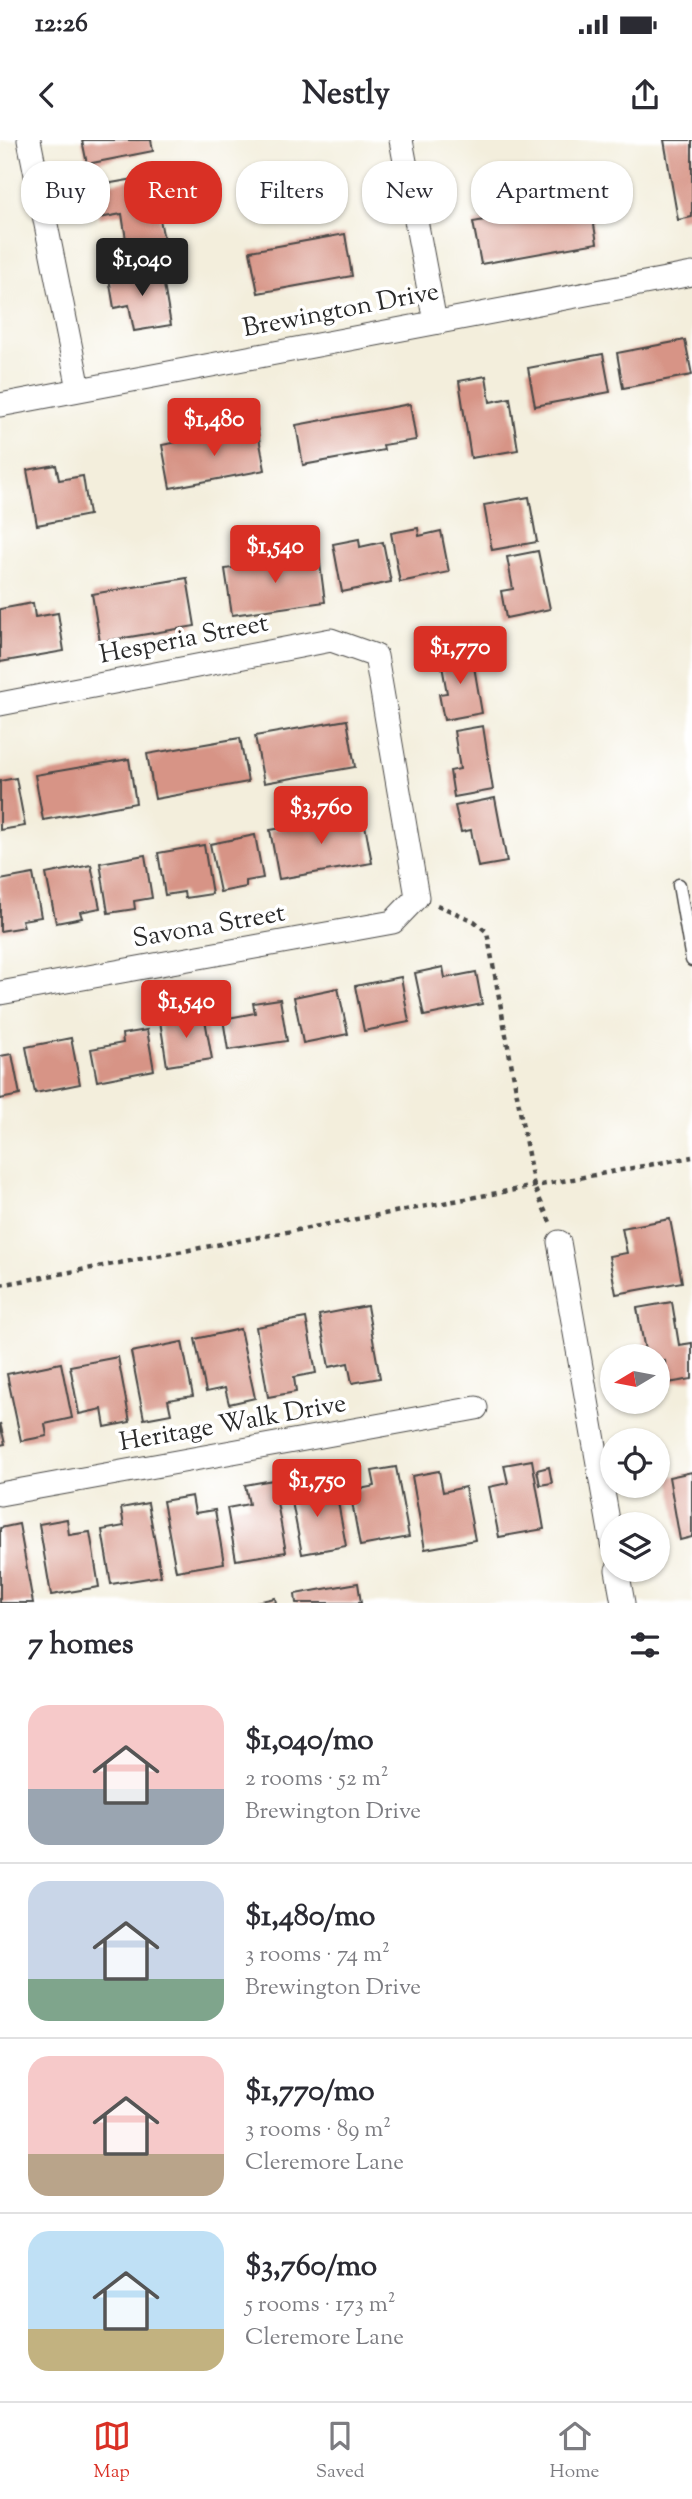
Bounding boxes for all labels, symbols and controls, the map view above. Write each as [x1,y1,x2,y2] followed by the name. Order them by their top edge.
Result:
[35,6,88,43] text: 12:26
[302,72,390,118] text: Nestly
[28,76,66,114] icon: back
[626,76,664,114] icon: share
[21,161,110,224] chip: Buy
[124,161,222,224] chip: Rent
[236,161,348,224] chip: Filters
[362,161,457,224] chip: New
[471,161,633,224] chip: Apartment
[85,239,199,298] pin: $1,040
[112,244,172,277] text: $1,040
[240,274,442,348] street label: Brewington Drive
[157,398,271,458] pin: $1,480
[183,404,245,437] text: $1,480
[218,526,332,585] pin: $1,540
[246,531,304,564] text: $1,540
[96,605,272,674] street label: Hesperia Street
[403,626,517,686] pin: $1,770
[430,632,490,665] text: $1,770
[264,786,378,846] pin: $3,760
[290,792,352,825] text: $3,760
[130,895,288,959] street label: Savona Street
[129,981,243,1040] pin: $1,540
[157,986,215,1019] text: $1,540
[600,1344,670,1414] north arrow
[600,1344,670,1582] map controls
[117,1386,349,1462] street label: Heritage Walk Drive
[600,1428,670,1498] button: locate
[260,1460,374,1519] pin: $1,750
[288,1465,346,1498] text: $1,750
[600,1512,670,1582] button: layers
[28,1624,133,1667] text: 7 homes
[626,1626,664,1664] icon: filters
[245,1720,374,1763] text: $1,040/mo
[84,1733,168,1817] icon: home
[245,1763,388,1796] text: 2 rooms · 52 m²
[245,1796,421,1829] text: Brewington Drive
[245,1896,375,1939] text: $1,480/mo
[84,1909,168,1993] icon: home
[245,1939,390,1972] text: 3 rooms · 74 m²
[245,1972,421,2005] text: Brewington Drive
[245,2071,375,2114] text: $1,770/mo
[84,2084,168,2168] icon: home
[245,2114,391,2147] text: 3 rooms · 89 m²
[245,2147,404,2180] text: Cleremore Lane
[245,2246,377,2289] text: $3,760/mo
[84,2259,168,2343] icon: home
[245,2289,396,2322] text: 5 rooms · 173 m²
[245,2322,404,2355] text: Cleremore Lane
[93,2417,131,2486] tab: Map
[316,2417,364,2486] tab: Saved
[550,2417,599,2486] tab: Home

